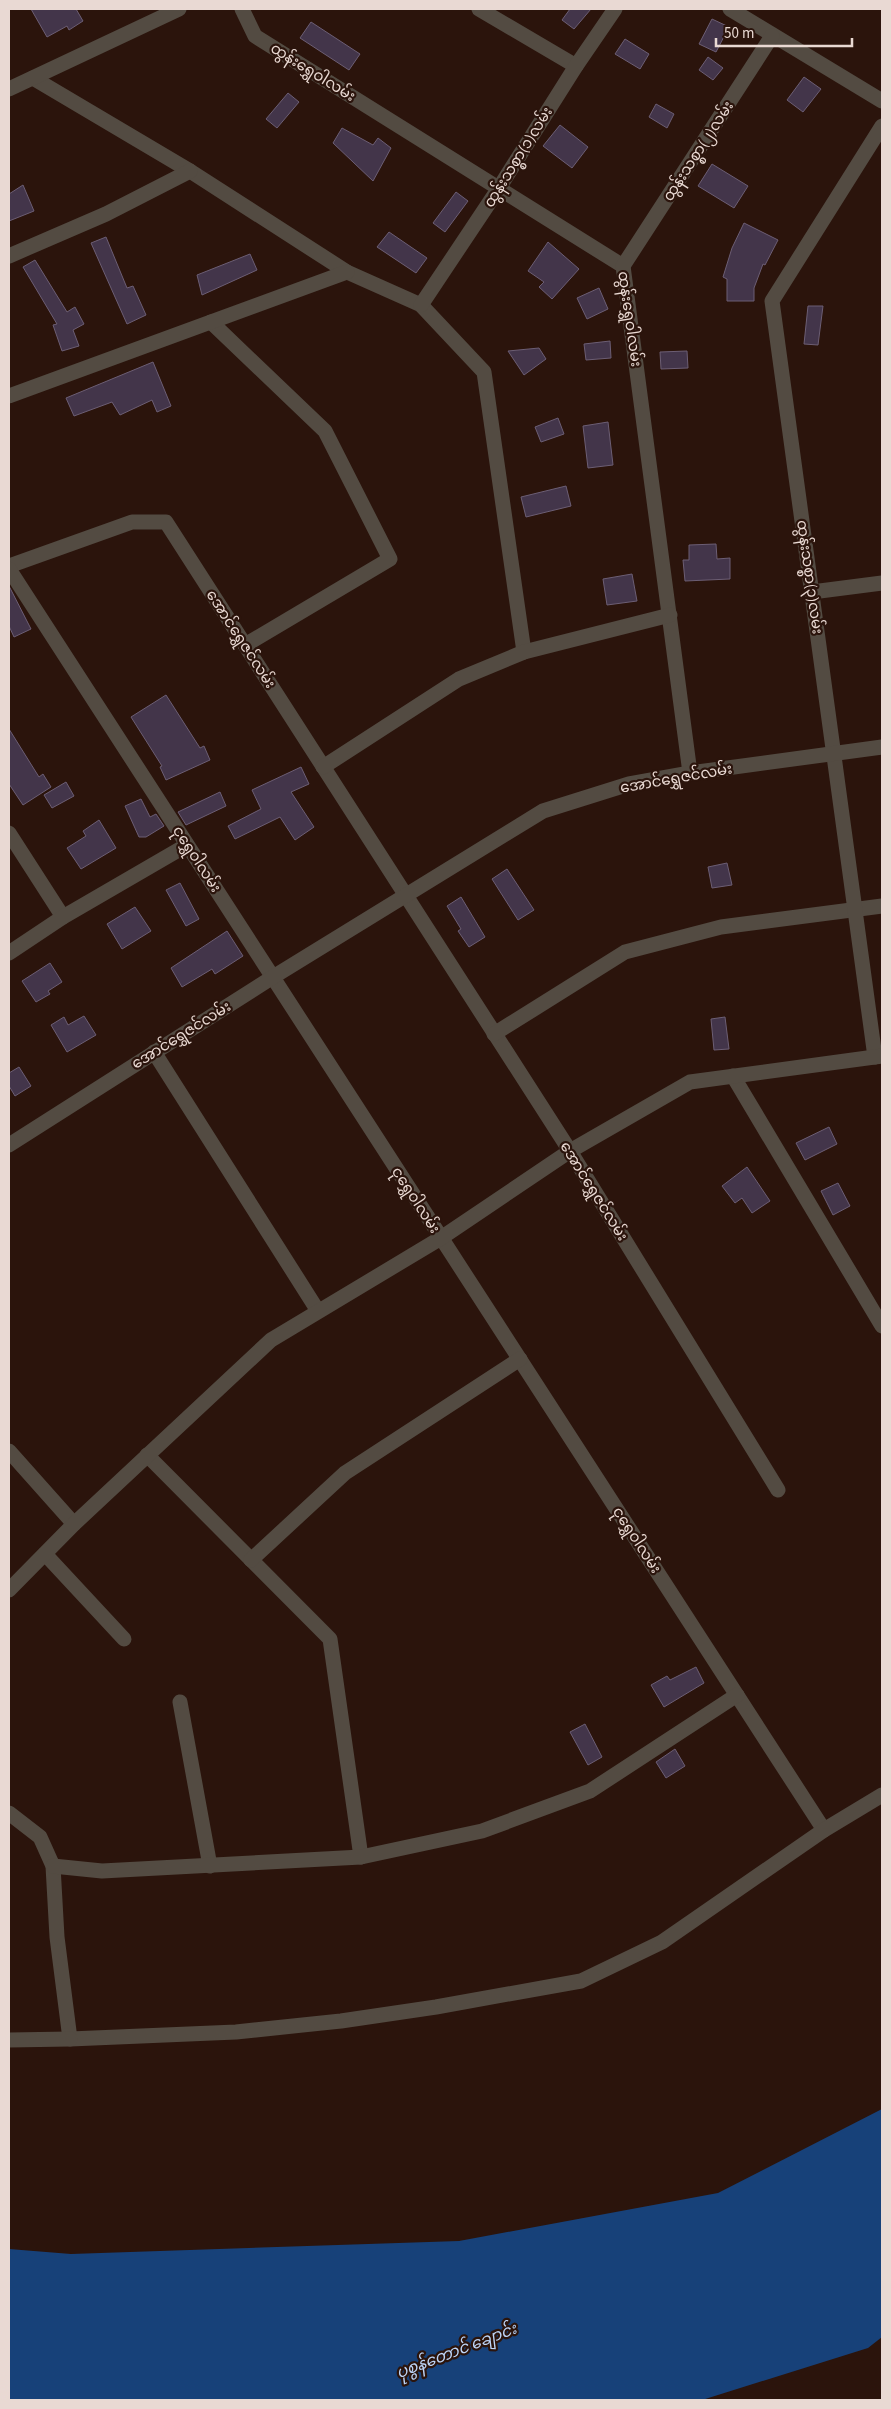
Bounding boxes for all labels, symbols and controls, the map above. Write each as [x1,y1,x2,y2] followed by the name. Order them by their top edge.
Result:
[716,15,852,47] scale bar
[724,23,754,44] text: 50 m
[266,38,359,108] street label: ထွန်းရွှေဝါလမ်း
[658,97,740,206] street label: ထွန်းသစ္စာ(၂)လမ်း
[479,103,559,212] street label: ထွန်းသစ္စာ(၁)လမ်း
[611,270,647,368] street label: ထွန်းရွှေဝါလမ်း
[790,519,828,636] street label: ထွန်းသစ္စာ(၃)လမ်း
[200,586,280,693] street label: အောင်ရွှေဇင်လမ်း
[618,758,734,800] street label: အောင်ရွှေဇင်လမ်း
[166,822,226,897] street label: ငုရွှေဝါလမ်း
[127,996,236,1075] street label: အောင်ရွှေဇင်လမ်း
[554,1137,633,1246] street label: အောင်ရွှေဇင်လမ်း
[385,1163,445,1238] street label: ငုရွှေဝါလမ်း
[606,1503,666,1578] street label: ငုရွှေဝါလမ်း
[393,2316,522,2386] water label: ပုစွန်တောင် ချောင်း

